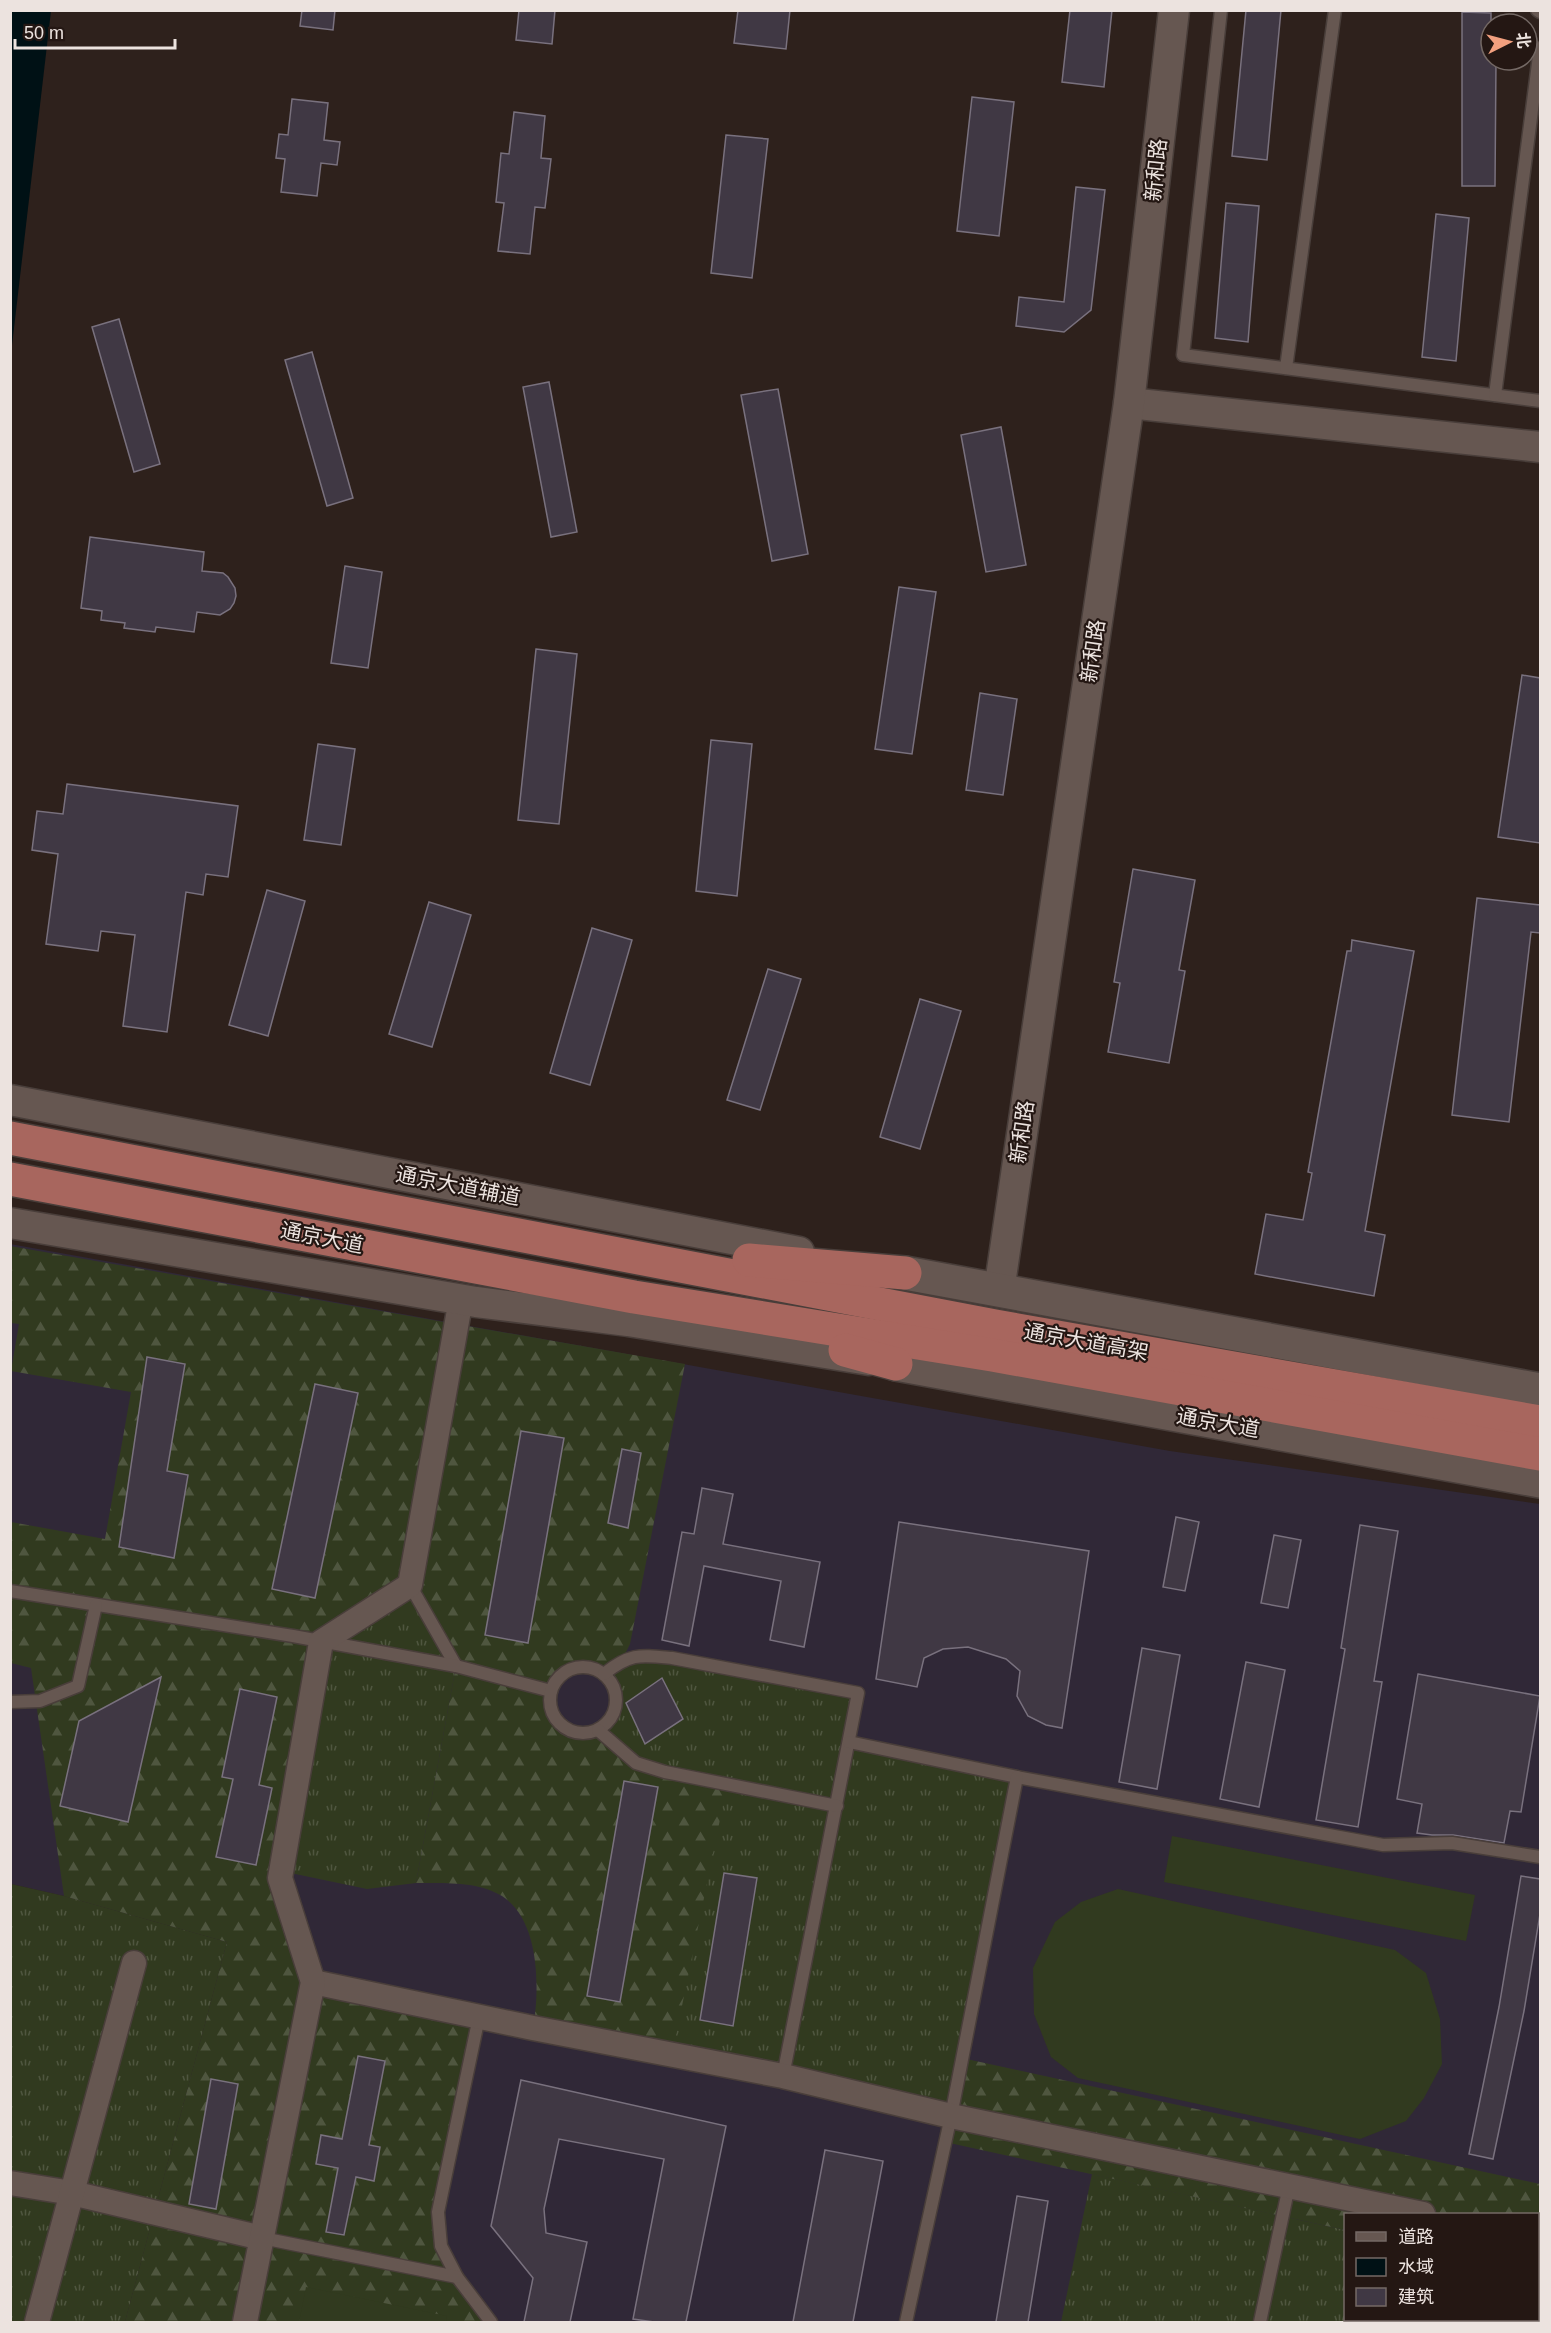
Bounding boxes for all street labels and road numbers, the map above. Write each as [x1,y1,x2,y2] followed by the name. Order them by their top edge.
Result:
[1141,137,1170,202] street label: 新和路
[1077,618,1108,684] street label: 新和路
[1006,1099,1037,1165] street label: 新和路
[394,1162,522,1209] street label: 通京大道辅道
[279,1218,366,1257] street label: 通京大道
[1022,1319,1150,1364] street label: 通京大道高架
[1175,1404,1261,1441] street label: 通京大道

